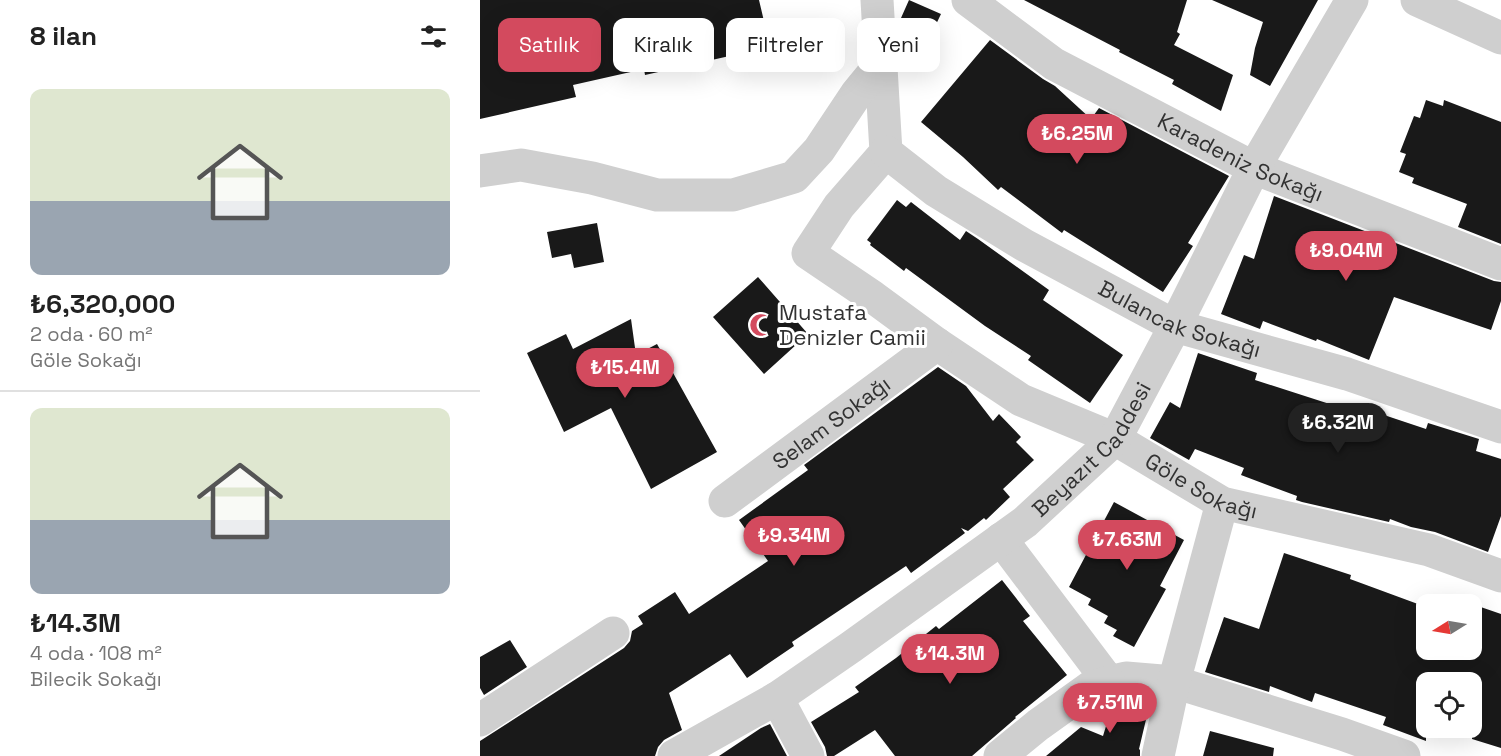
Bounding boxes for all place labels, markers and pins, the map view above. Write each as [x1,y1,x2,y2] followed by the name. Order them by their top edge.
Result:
[1028,114,1126,165] pin: ₺6.25M
[1297,231,1395,282] pin: ₺9.04M
[779,298,926,351] place label: Mustafa Denizler Camii
[748,312,774,338] mosque icon: Mustafa Denizler Camii
[576,348,674,399] pin: ₺15.4M
[1289,403,1387,454] pin: ₺6.32M
[745,516,843,567] pin: ₺9.34M
[1078,520,1176,571] pin: ₺7.63M
[901,634,999,685] pin: ₺14.3M
[1061,683,1159,734] pin: ₺7.51M

